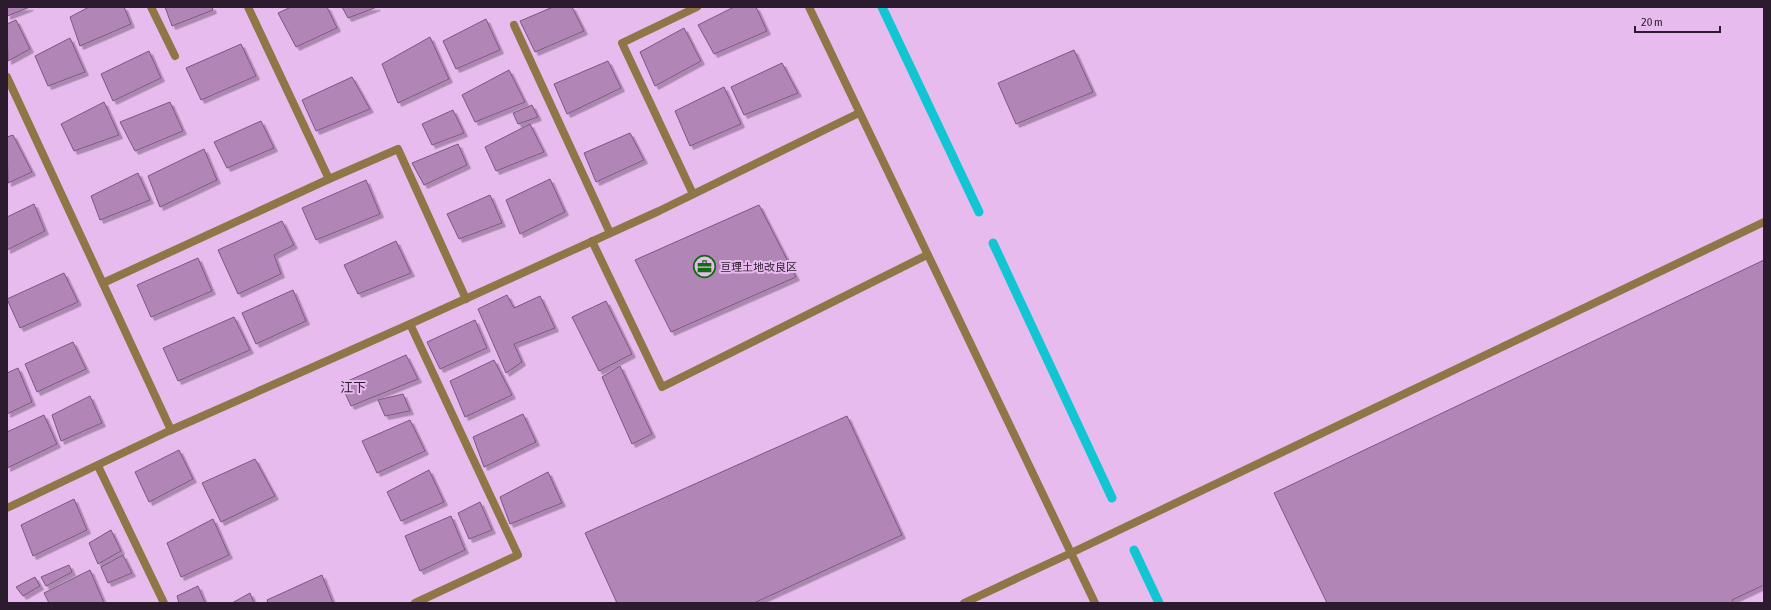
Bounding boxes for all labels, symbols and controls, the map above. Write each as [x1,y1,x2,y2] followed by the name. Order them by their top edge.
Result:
[1635,8,1720,34] scale bar
[1641,15,1663,29] text: 20 m
[691,254,717,280] office icon: 亘理土地改良区
[720,261,797,273] place label: 亘理土地改良区
[340,380,366,395] district label: 江下

